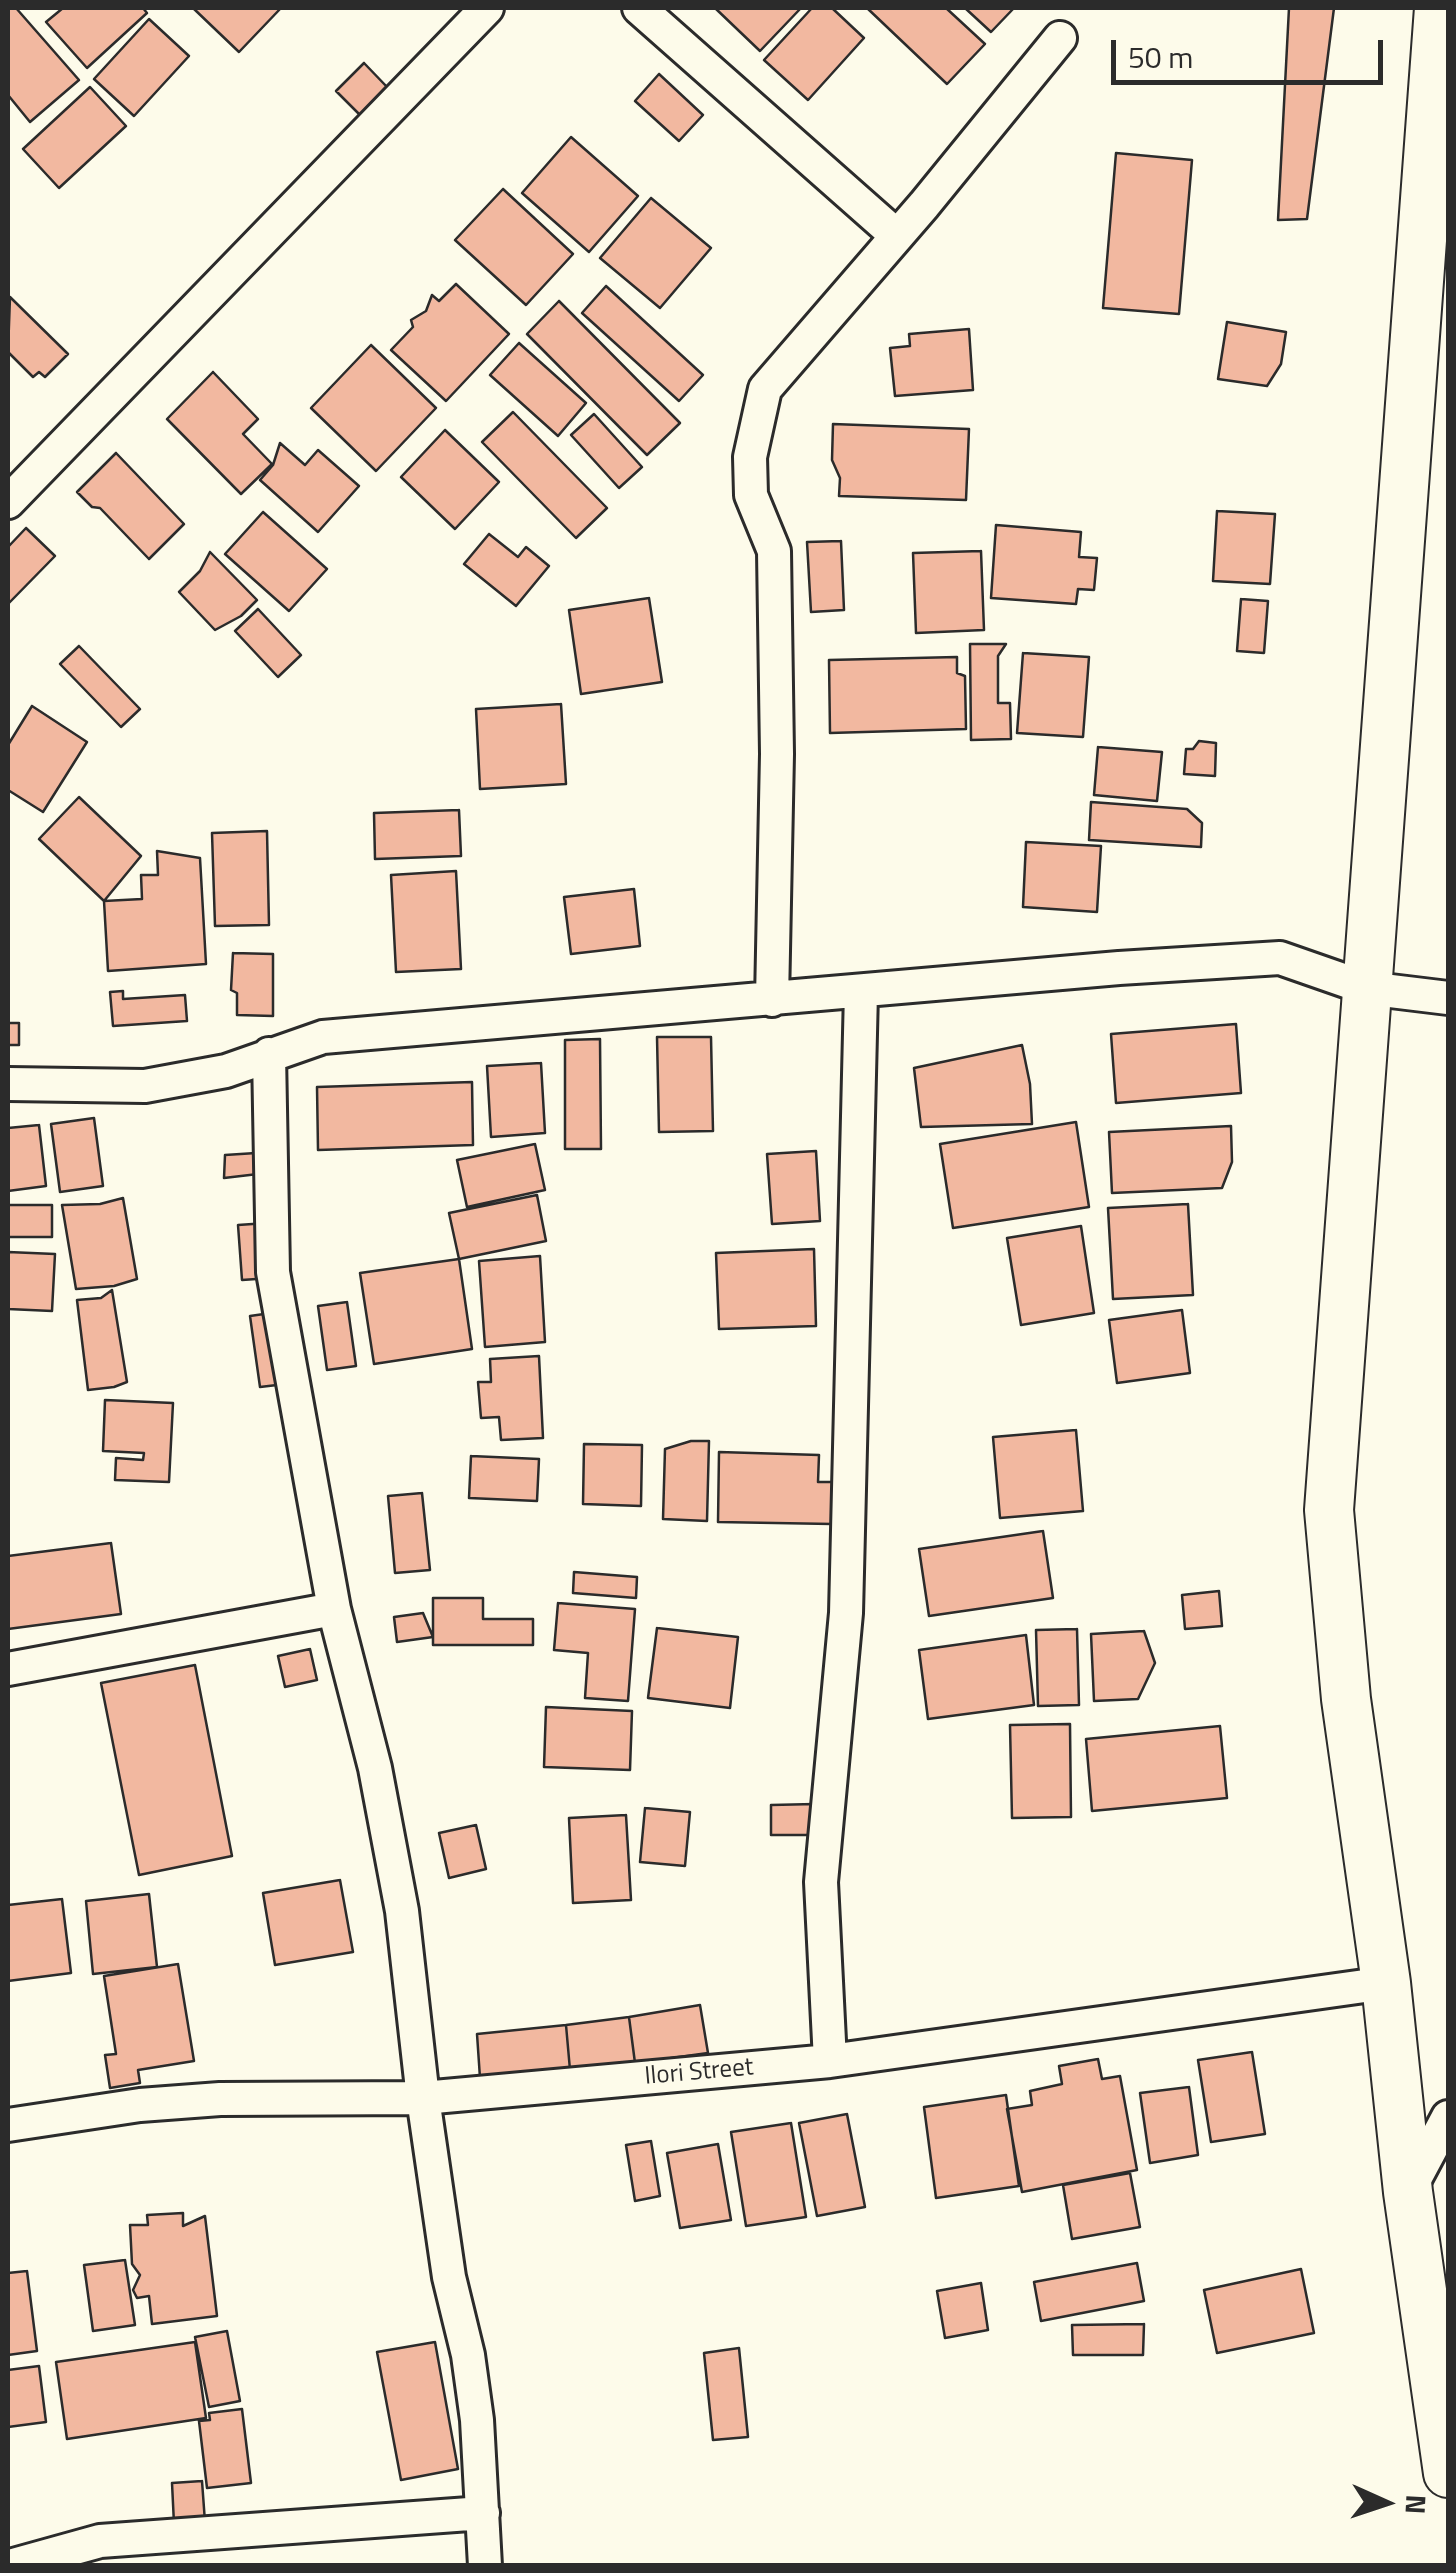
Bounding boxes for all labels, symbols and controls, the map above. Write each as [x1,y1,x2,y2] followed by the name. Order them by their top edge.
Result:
[1116,20,1388,82] scale bar
[1128,34,1193,80] text: 50 m
[643,2053,755,2093] street label: Ilori Street
[1336,2453,1436,2553] north arrow
[1394,2494,1438,2515] text: N

